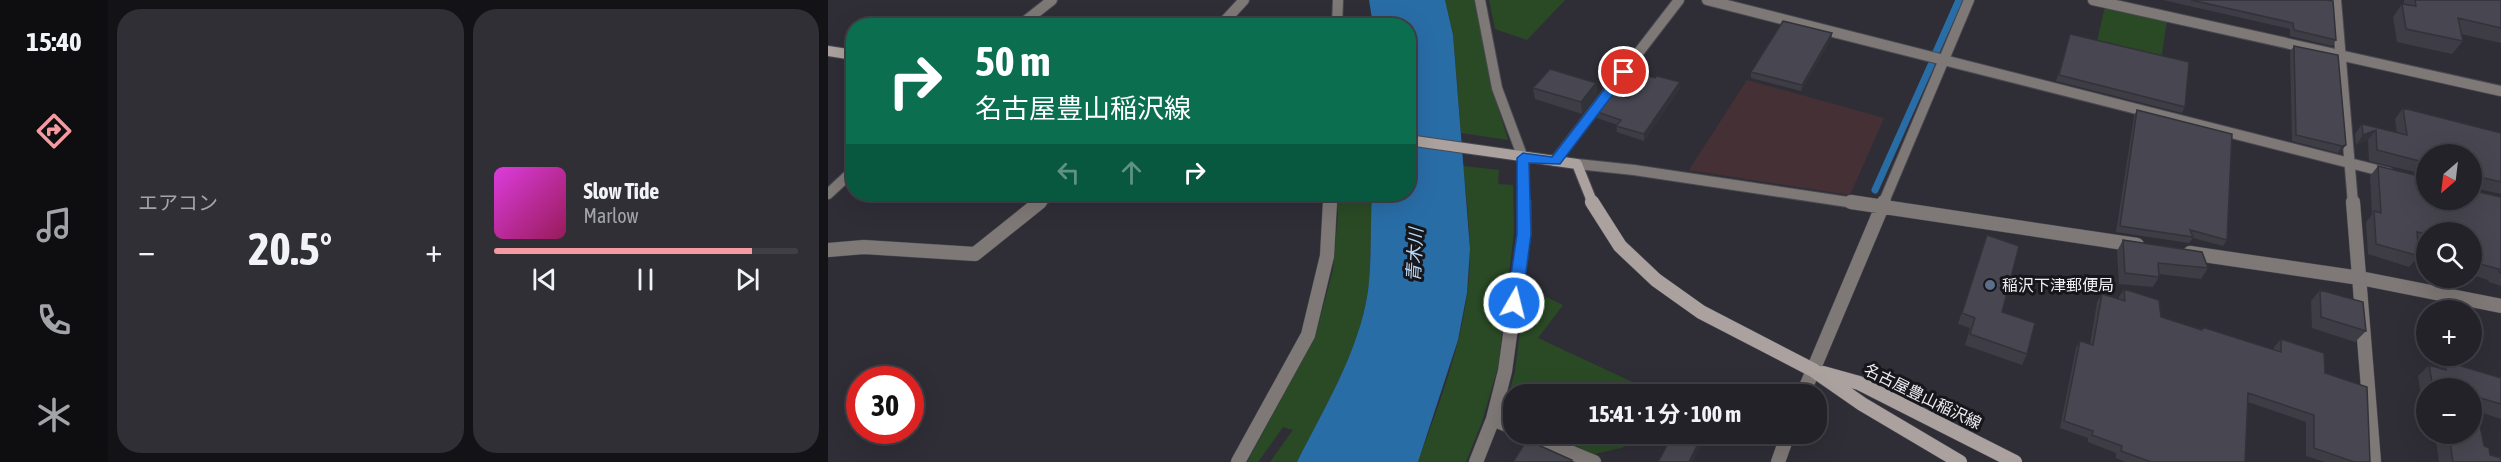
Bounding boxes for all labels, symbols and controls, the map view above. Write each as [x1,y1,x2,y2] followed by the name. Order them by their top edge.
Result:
[26,26,82,57] text: 15:40
[975,37,1050,85] text: 50 m
[876,42,954,120] icon: right
[1598,46,1649,97] pin
[1607,55,1640,88] icon: arrive
[975,93,1191,124] text: 名古屋豊山稲沢線
[33,110,75,152] icon: directions
[2416,144,2482,210] north arrow
[2416,144,2482,444] map controls
[1052,156,1085,189] icon: left
[1115,156,1148,189] icon: ahead
[1178,156,1211,189] icon: right
[584,178,659,204] text: Slow Tide
[138,191,218,214] text: エアコン
[33,204,75,246] icon: music
[584,204,638,227] text: Marlow
[2416,222,2482,288] button: search
[248,223,332,275] text: 20.5°
[1403,225,1427,282] water label: 青木川
[138,231,155,269] text: −
[425,231,442,269] text: +
[528,263,561,296] icon: previous
[629,263,662,296] icon: pause
[731,263,764,296] icon: next
[1482,271,1546,335] position arrow
[2002,276,2114,294] place label: 稲沢下津郵便局
[1983,278,1997,292] marker: 稲沢下津郵便局
[33,299,75,341] icon: phone
[2416,300,2482,366] button: +
[1862,360,1984,432] street label: 名古屋豊山稲沢線
[846,366,924,444] speed limit sign: 30
[2416,378,2482,444] button: −
[33,394,75,436] icon: climate
[1589,401,1741,427] text: 15:41 · 1 分 · 100 m

